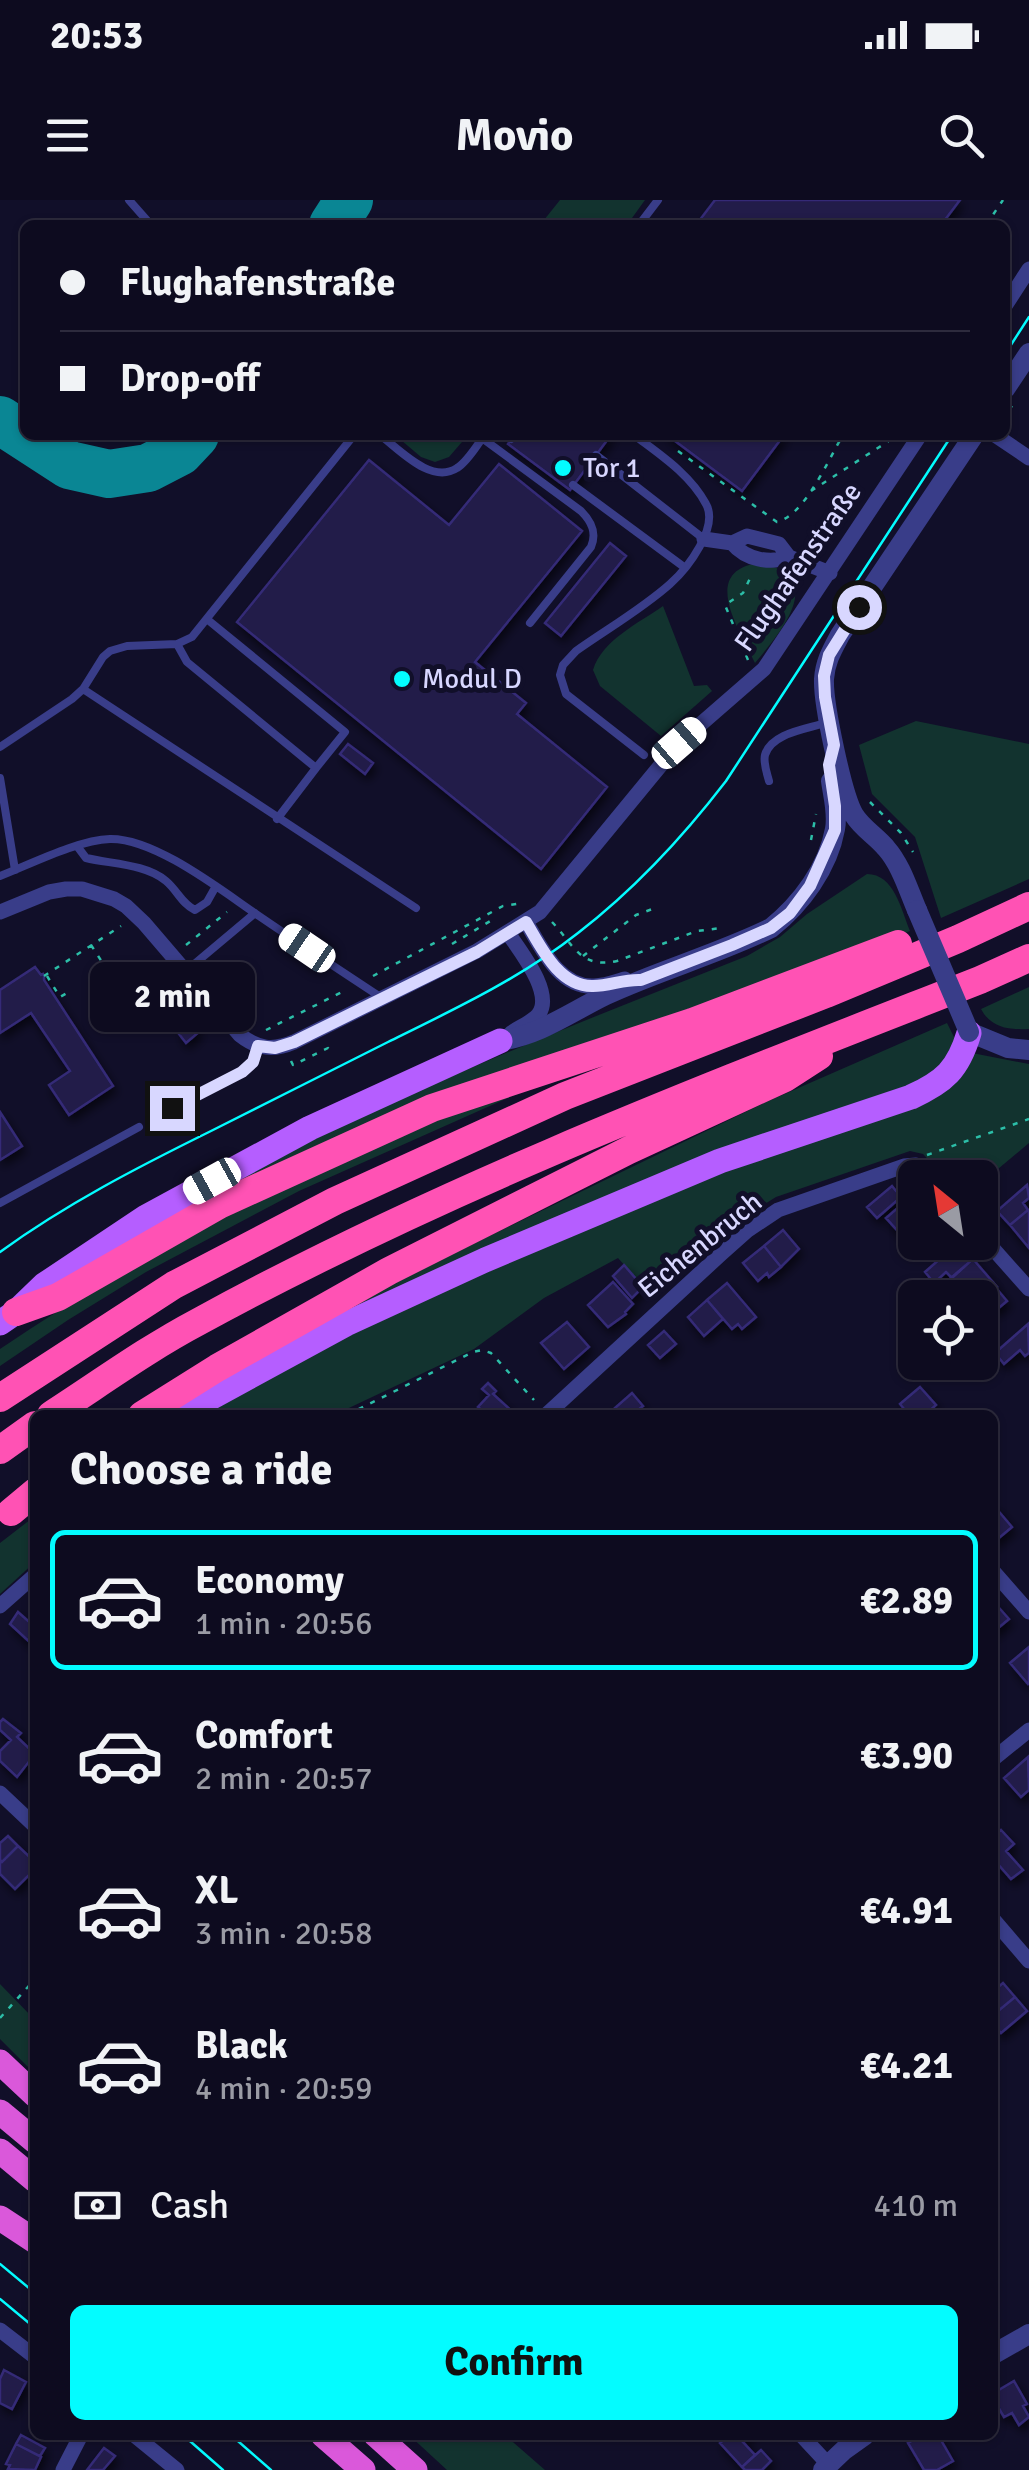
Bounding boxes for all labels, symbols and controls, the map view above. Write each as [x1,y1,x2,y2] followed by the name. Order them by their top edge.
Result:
[50,12,143,59] text: 20:53
[40,108,95,163] icon: menu
[455,108,574,163] text: Movio
[934,108,989,163] icon: search
[120,259,395,306] text: Flughafenstraße
[120,355,260,402] text: Drop-off
[583,451,641,485] place label: Tor 1
[552,457,574,479] marker: Tor 1
[727,476,869,658] street label: Flughafenstraße
[837,585,882,630] route start
[422,662,522,696] place label: Modul D
[391,668,413,690] marker: Modul D
[647,712,711,774] car
[274,919,340,977] car
[90,963,254,1033] callout: 2 min
[134,977,211,1016] text: 2 min
[150,1086,195,1131] route end
[178,1153,246,1209] car
[898,1160,998,1260] north arrow
[898,1160,998,1380] map controls
[631,1185,769,1305] street label: Eichenbruch
[898,1280,998,1380] button: locate
[70,1442,333,1497] text: Choose a ride
[75,1555,165,1645] icon: car
[195,1557,344,1604] text: Economy
[860,1577,953,1624] text: €2.89
[195,1604,373,1643] text: 1 min · 20:56
[75,1710,165,1800] icon: car
[195,1712,333,1759] text: Comfort
[860,1732,953,1779] text: €3.90
[195,1759,373,1798] text: 2 min · 20:57
[75,1865,165,1955] icon: car
[195,1867,238,1914] text: XL
[860,1887,953,1934] text: €4.91
[195,1914,373,1953] text: 3 min · 20:58
[75,2020,165,2110] icon: car
[195,2022,288,2069] text: Black
[860,2042,953,2089] text: €4.21
[195,2069,373,2108] text: 4 min · 20:59
[70,2178,125,2233] icon: cash
[150,2182,229,2229] text: Cash
[874,2186,958,2225] text: 410 m
[70,2305,958,2420] button: Confirm

